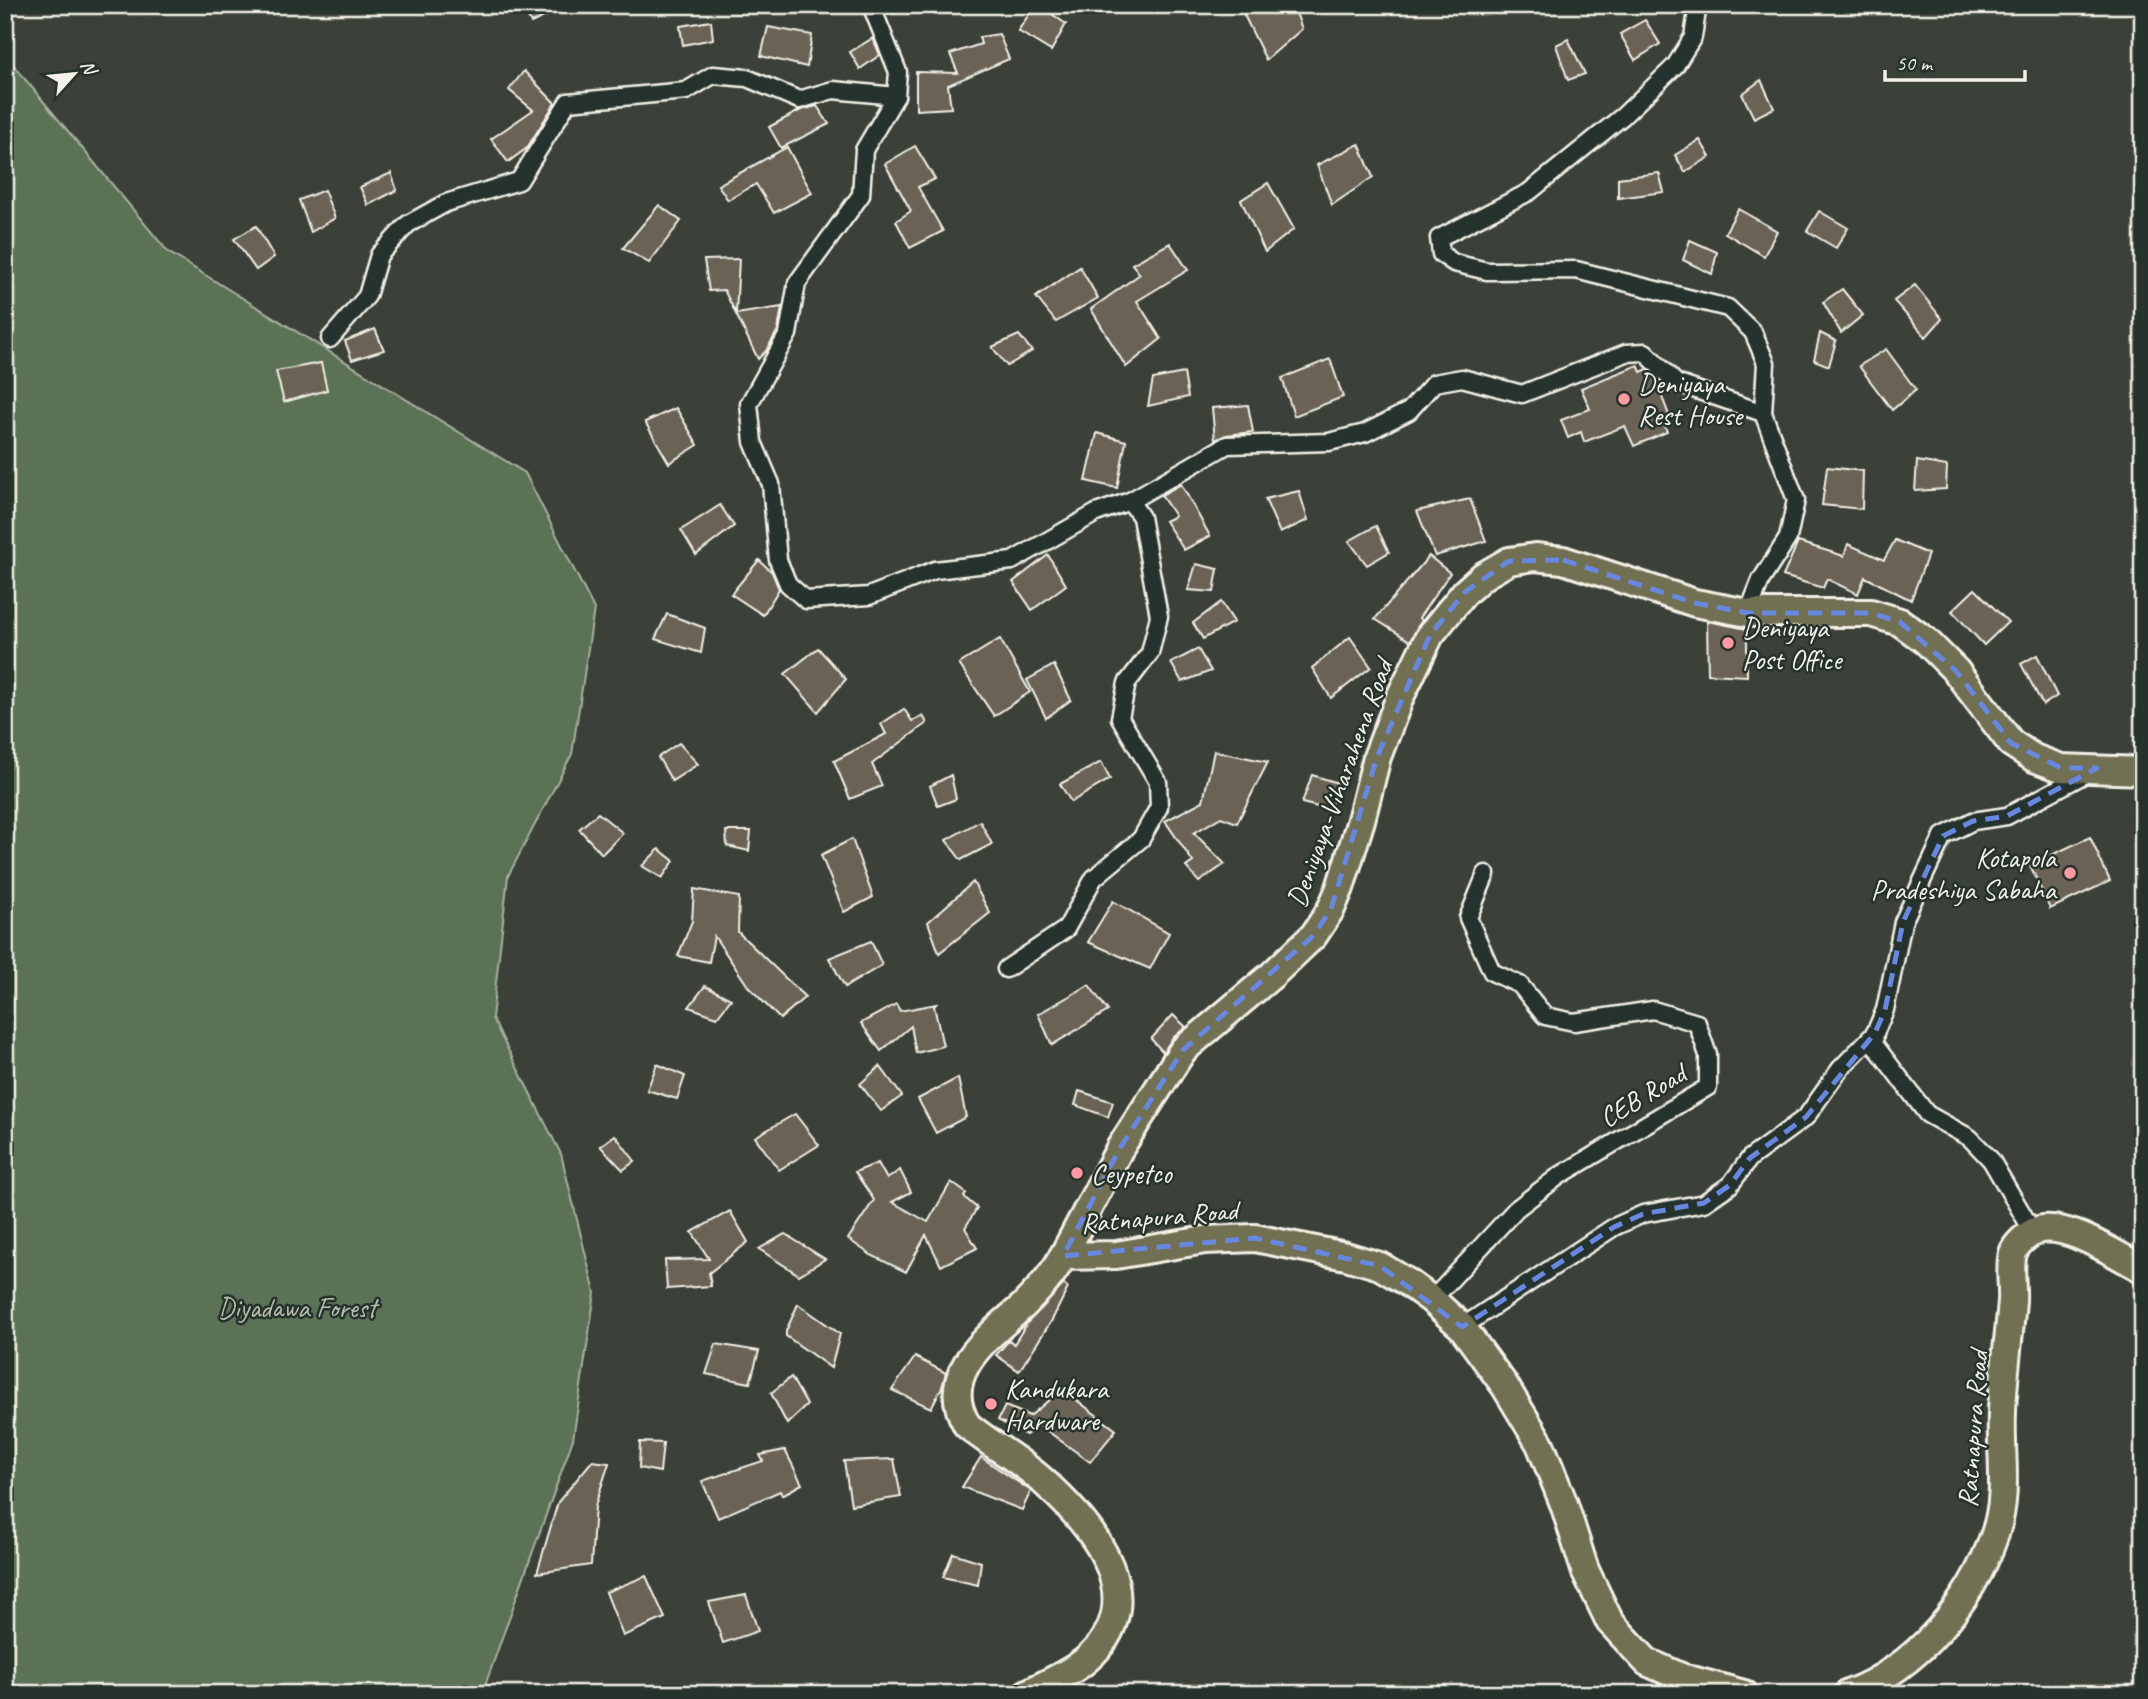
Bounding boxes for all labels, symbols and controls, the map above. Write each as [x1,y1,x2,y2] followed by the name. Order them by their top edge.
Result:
[38,38,108,108] north arrow
[1885,38,2025,82] scale bar
[1896,50,1934,76] text: 50 m
[75,56,103,80] text: N
[1638,366,1744,433] place label: Deniyaya Rest House
[1616,391,1632,407] marker: Deniyaya Rest House
[1742,610,1843,677] place label: Deniyaya Post Office
[1720,635,1736,651] marker: Deniyaya Post Office
[1278,651,1402,911] street label: Deniyaya-Viharahena Road
[1871,840,2058,907] place label: Kotapola Pradeshiya Sabaha
[2062,865,2078,881] marker: Kotapola Pradeshiya Sabaha
[1593,1054,1695,1135] street label: CEB Road
[1091,1156,1174,1191] place label: Ceypetco
[1069,1165,1085,1181] marker: Ceypetco
[1079,1192,1243,1241] street label: Ratnapura Road
[218,1290,380,1325] park label: Diyadawa Forest
[1950,1345,1996,1509] street label: Ratnapura Road
[1005,1371,1110,1438] place label: Kandukara Hardware
[983,1396,999,1412] marker: Kandukara Hardware

